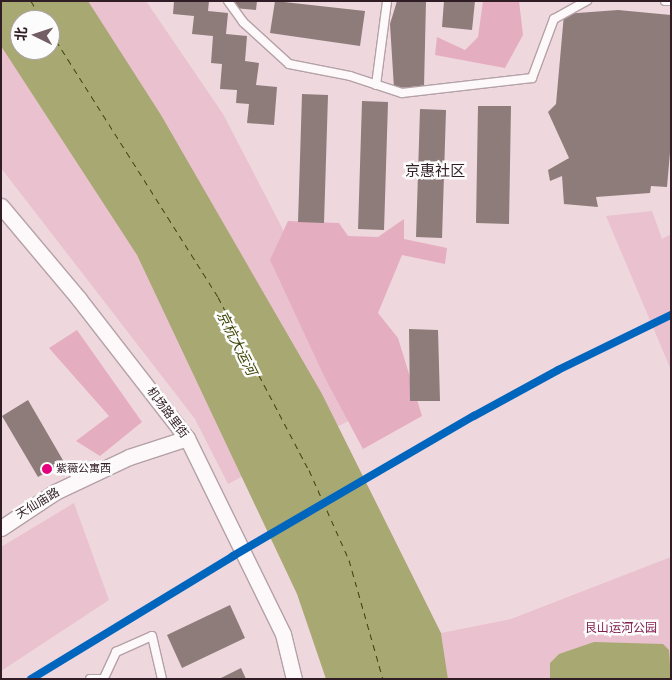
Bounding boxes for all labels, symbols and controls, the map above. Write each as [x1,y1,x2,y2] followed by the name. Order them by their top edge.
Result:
[10,10,60,60] north arrow
[13,26,30,42] text: 北
[405,163,465,181] district label: 京惠社区
[214,308,260,378] water label: 京杭大运河
[143,385,191,441] street label: 机场路里街
[56,462,111,476] place label: 紫薇公寓西
[42,464,52,474] marker: 紫薇公寓西
[14,485,62,523] street label: 天仙庙路
[585,622,657,636] park label: 艮山运河公园

